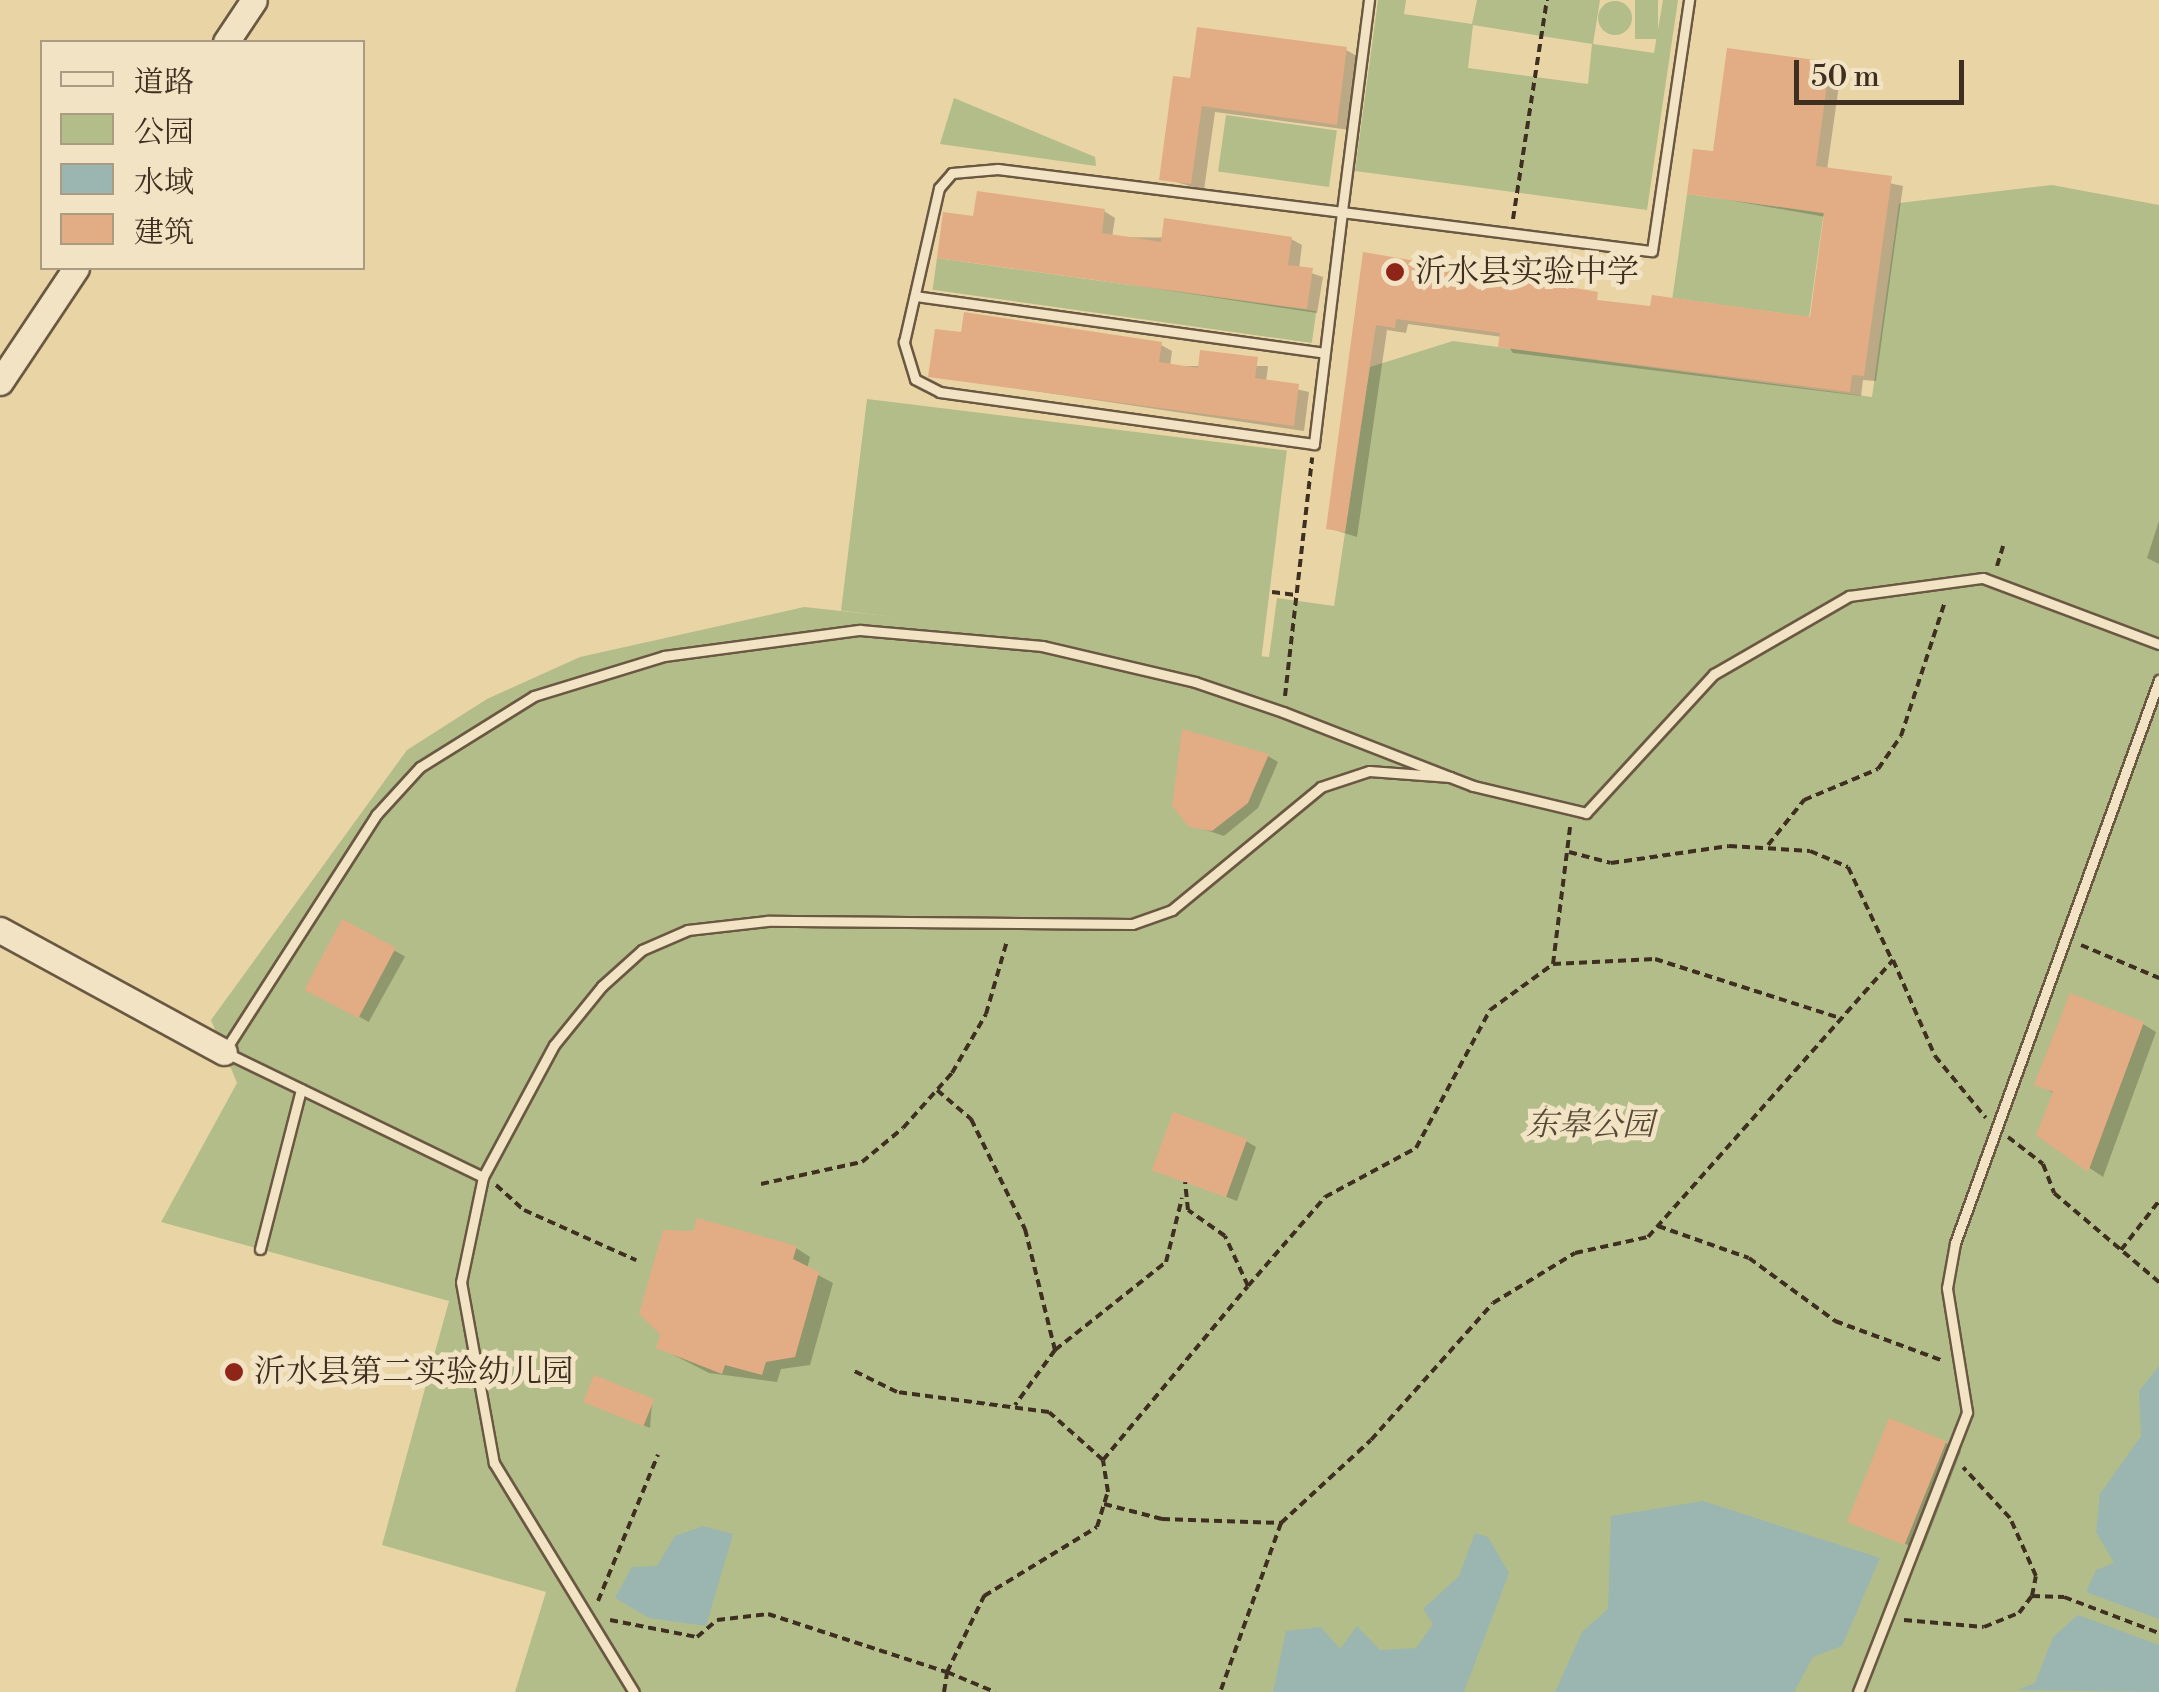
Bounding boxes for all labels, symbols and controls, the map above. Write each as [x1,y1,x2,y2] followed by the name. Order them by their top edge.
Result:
[40,40,365,270] legend
[1799,40,1969,102] scale bar
[1811,58,1880,96] text: 50 m
[134,64,194,102] text: 道路
[134,114,194,152] text: 公园
[134,164,194,202] text: 水域
[134,214,194,252] text: 建筑
[1415,253,1639,291] place label: 沂水县实验中学
[1384,261,1406,283] marker: 沂水县实验中学
[1526,1106,1654,1144] park label: 东皋公园
[254,1353,574,1391] place label: 沂水县第二实验幼儿园
[223,1361,245,1383] marker: 沂水县第二实验幼儿园

